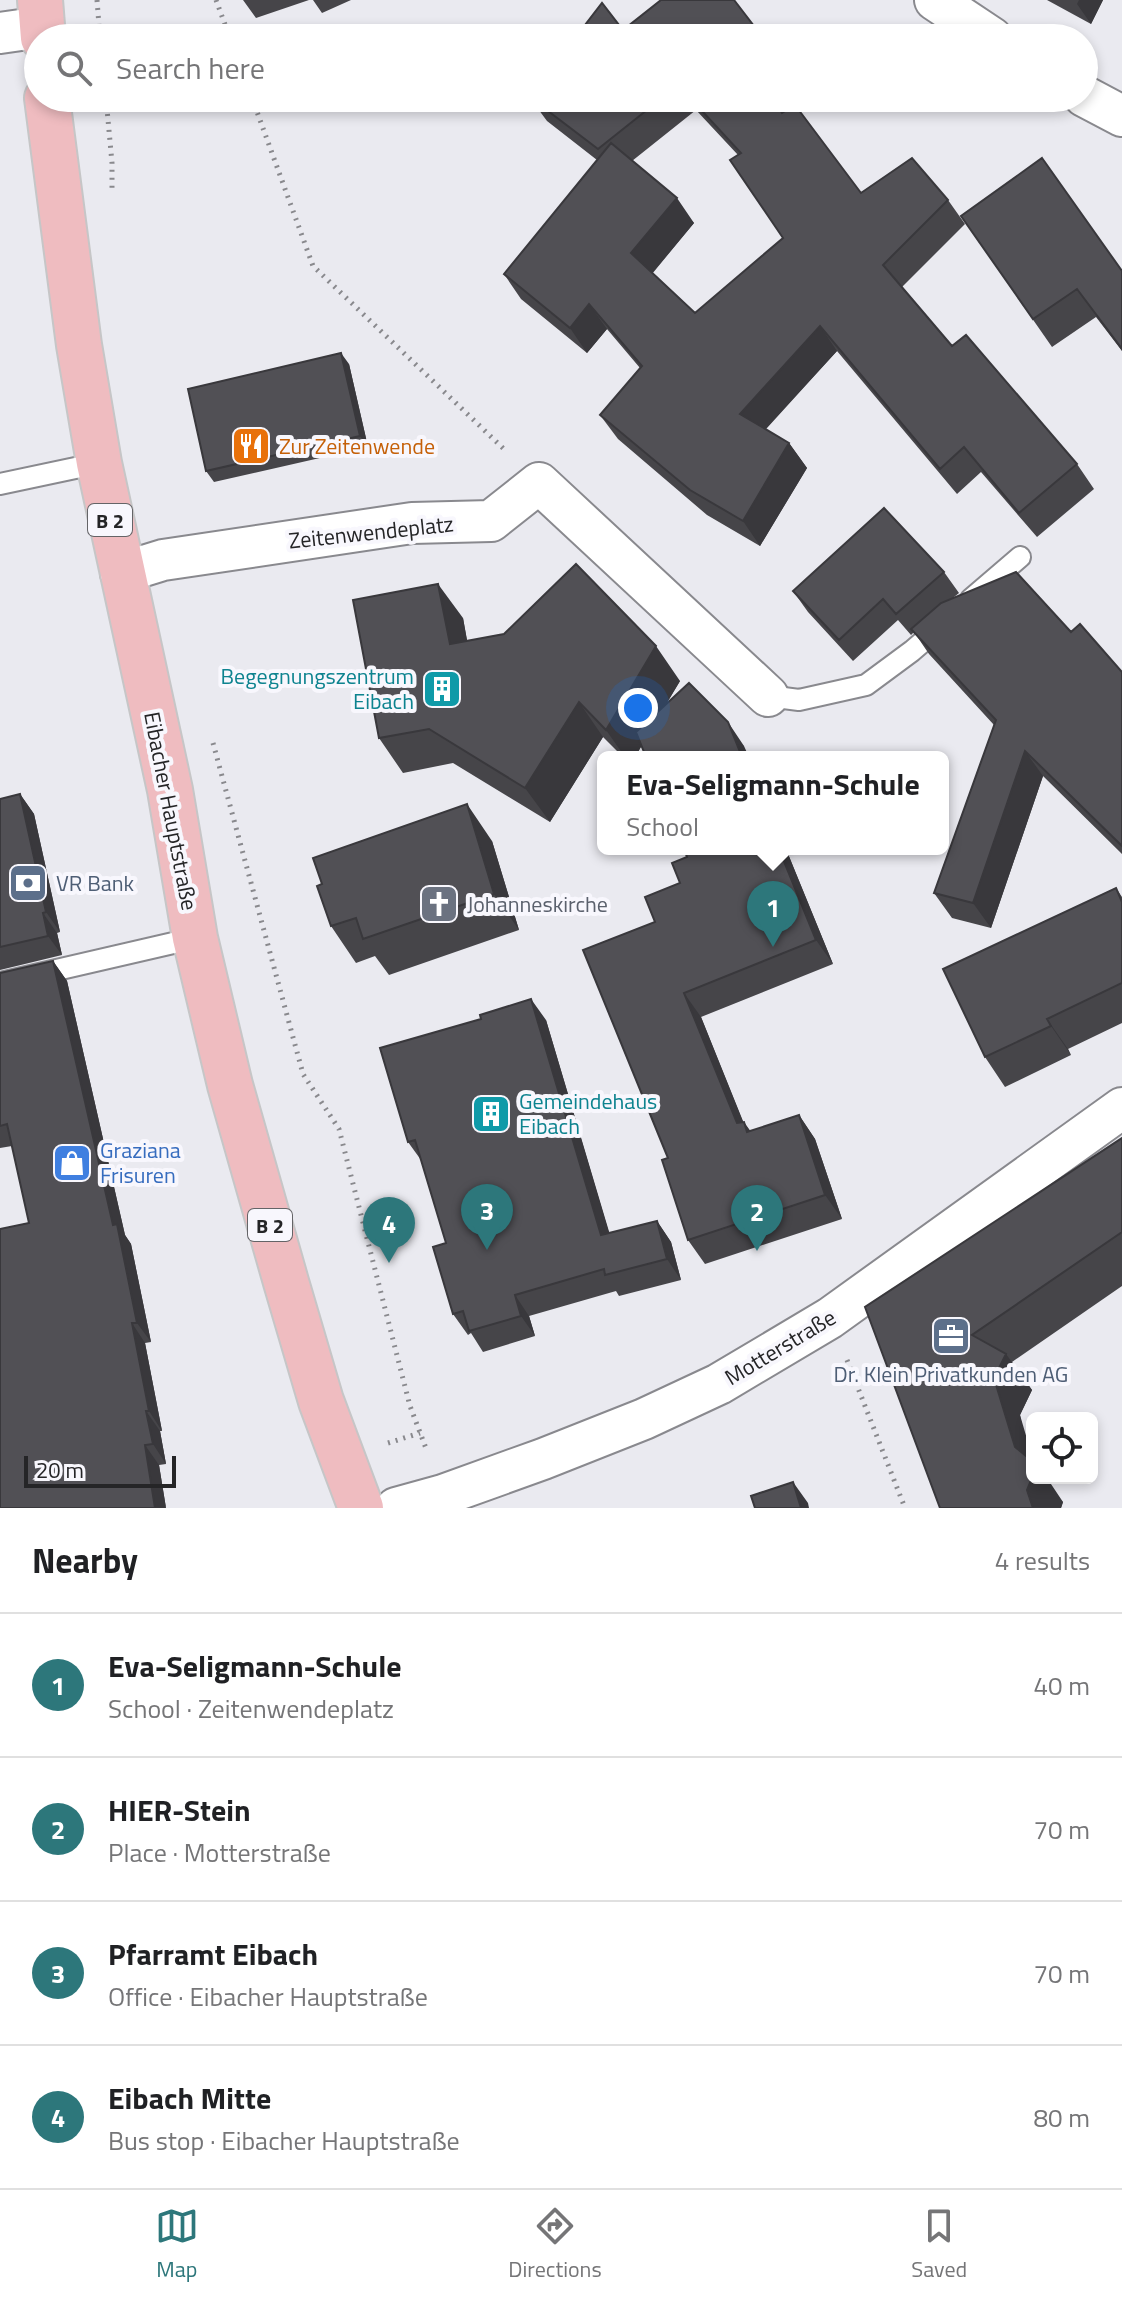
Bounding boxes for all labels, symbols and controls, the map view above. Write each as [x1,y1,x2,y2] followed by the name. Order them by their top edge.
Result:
[24,24,1098,112] search box
[116,45,265,91] text: Search here
[52,46,96,90] icon: search
[230,425,272,467] restaurant icon: Zur Zeitenwende
[279,429,435,463] place label: Zur Zeitenwende
[88,504,132,536] road number: B 2
[287,506,455,558] street label: Zeitenwendeplatz
[221,659,414,718] place label: Begegnungszentrum Eibach
[421,668,463,710] building icon: Begegnungszentrum Eibach
[618,688,658,728] your location
[135,709,207,913] street label: Eibacher Hauptstraße
[597,751,949,855] popup
[626,761,920,807] text: Eva-Seligmann-Schule
[626,807,699,846] text: School
[7,862,49,904] bank icon: VR Bank
[56,866,135,900] place label: VR Bank
[747,881,799,947] pin: 1
[418,883,460,925] church icon: Johanneskirche
[467,887,608,921] place label: Johanneskirche
[519,1084,657,1143] place label: Gemeindehaus Eibach
[470,1093,512,1135] building icon: Gemeindehaus Eibach
[100,1133,181,1192] place label: Graziana Frisuren
[51,1142,93,1184] shop icon: Graziana Frisuren
[461,1184,513,1250] pin: 3
[731,1185,783,1251] pin: 2
[363,1197,415,1263] pin: 4
[248,1209,292,1241] road number: B 2
[718,1300,842,1394] street label: Motterstraße
[930,1315,972,1357] office icon: Dr. Klein Privatkunden AG
[834,1357,1068,1391] place label: Dr. Klein Privatkunden AG
[1026,1412,1098,1484] map controls
[1026,1412,1098,1484] button: locate
[24,1452,176,1488] scale bar
[36,1453,84,1487] text: 20 m
[32,1534,138,1586] text: Nearby
[995,1541,1090,1580] text: 4 results
[108,1643,402,1689] text: Eva-Seligmann-Schule
[51,1666,65,1705] text: 1
[1033,1666,1090,1705] text: 40 m
[108,1689,394,1728] text: School · Zeitenwendeplatz
[108,1787,251,1833] text: HIER-Stein
[51,1810,65,1849] text: 2
[1033,1810,1090,1849] text: 70 m
[108,1833,331,1872] text: Place · Motterstraße
[108,1931,318,1977] text: Pfarramt Eibach
[51,1954,65,1993] text: 3
[1033,1954,1090,1993] text: 70 m
[108,1977,428,2016] text: Office · Eibacher Hauptstraße
[108,2075,271,2121] text: Eibach Mitte
[51,2098,65,2137] text: 4
[1033,2098,1090,2137] text: 80 m
[108,2121,460,2160] text: Bus stop · Eibacher Hauptstraße
[155,2204,199,2286] tab: Map
[508,2204,602,2286] tab: Directions
[911,2204,967,2286] tab: Saved

